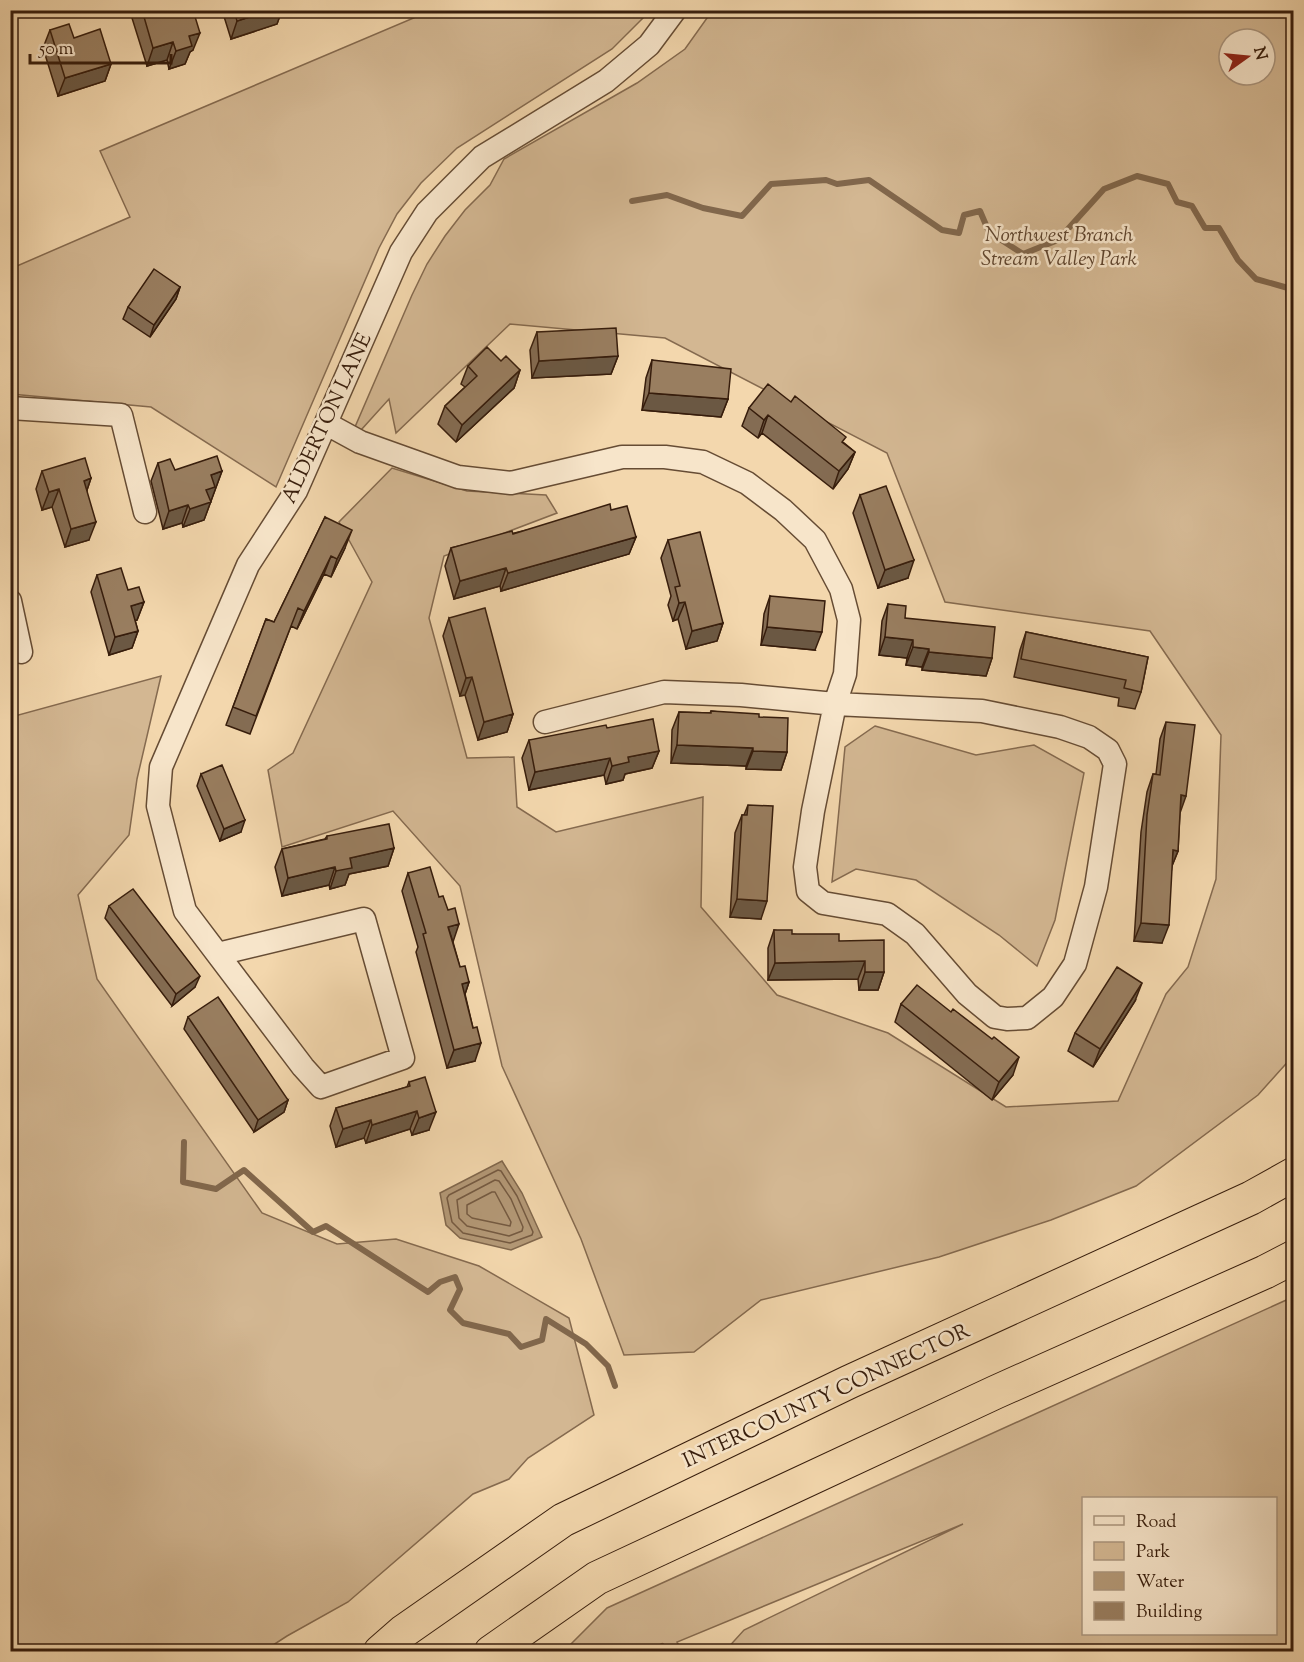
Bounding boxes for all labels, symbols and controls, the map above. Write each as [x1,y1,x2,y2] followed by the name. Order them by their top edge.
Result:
[30,27,171,65] scale bar
[1217,27,1277,87] north arrow
[38,37,74,63] text: 50 m
[1246,45,1272,63] text: N
[981,221,1137,275] park label: Northwest Branch Stream Valley Park
[275,328,381,509] street label: ALDERTON LANE
[678,1317,975,1477] street label: INTERCOUNTY CONNECTOR
[1082,1497,1277,1635] legend
[1136,1510,1176,1536] text: Road
[1136,1540,1171,1566] text: Park
[1136,1570,1185,1596] text: Water
[1136,1600,1202,1626] text: Building

